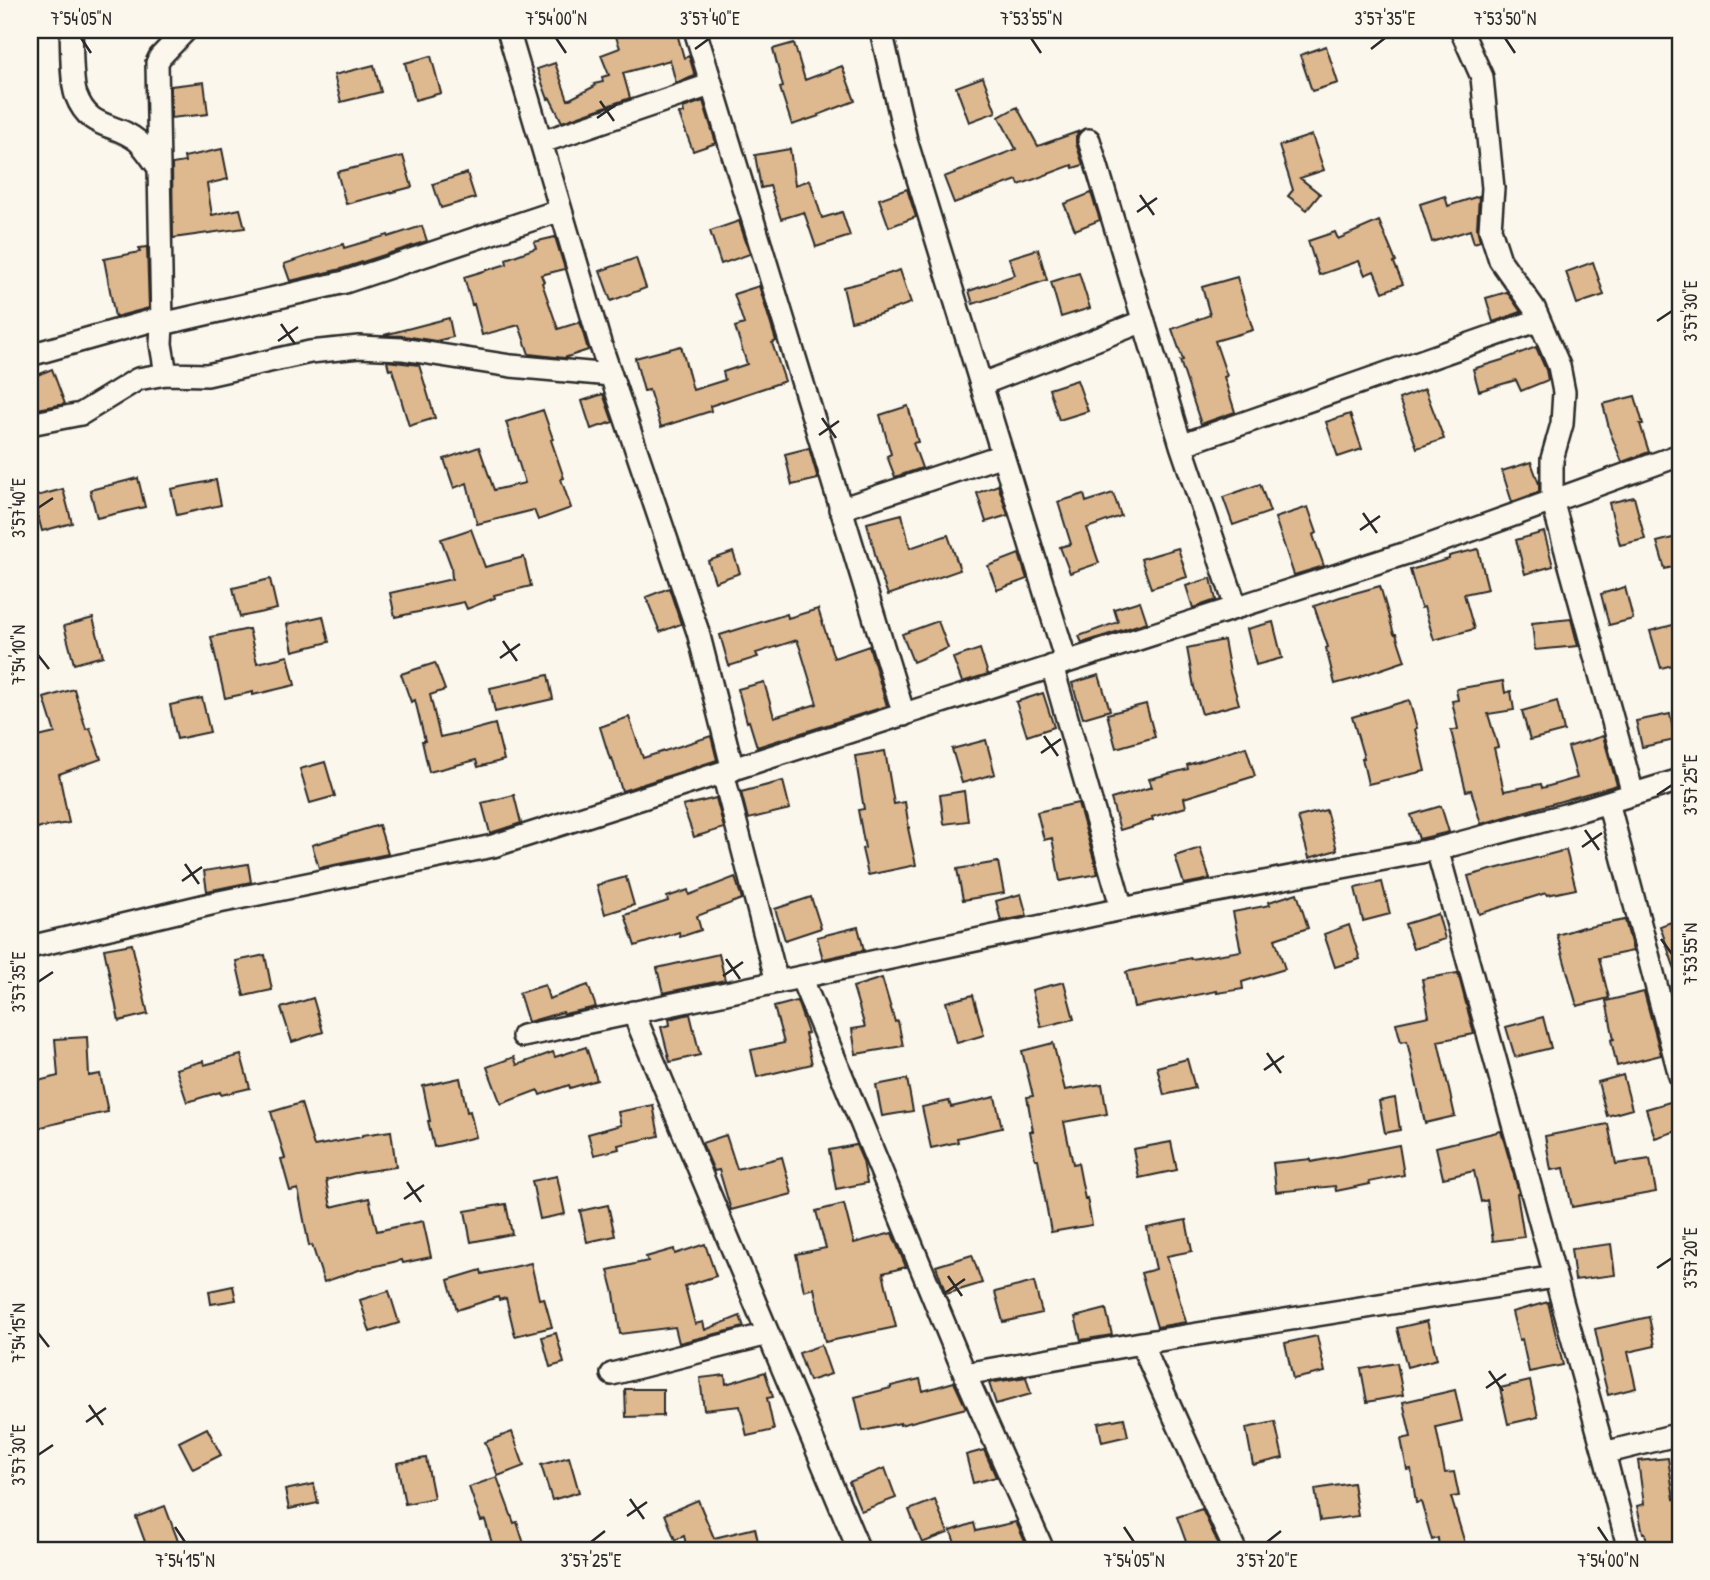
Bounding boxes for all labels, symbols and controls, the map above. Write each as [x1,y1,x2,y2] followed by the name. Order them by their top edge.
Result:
[50,6,112,31] text: 7°54'05"N
[525,6,587,31] text: 7°54'00"N
[680,6,740,31] text: 3°57'40"E
[1000,6,1062,31] text: 7°53'55"N
[1355,6,1415,31] text: 3°57'35"E
[1474,6,1536,31] text: 7°53'50"N
[1678,280,1703,342] text: 3°57'30"E
[6,478,31,538] text: 3°57'40"E
[6,625,31,685] text: 7°54'10"N
[1678,754,1703,816] text: 3°57'25"E
[1678,923,1703,985] text: 7°53'55"N
[6,952,31,1012] text: 3°57'35"E
[1678,1227,1703,1289] text: 3°57'20"E
[6,1303,31,1363] text: 7°54'15"N
[6,1424,31,1486] text: 3°57'30"E
[155,1548,215,1573] text: 7°54'15"N
[560,1548,622,1573] text: 3°57'25"E
[1103,1548,1165,1573] text: 7°54'05"N
[1236,1548,1298,1573] text: 3°57'20"E
[1577,1548,1639,1573] text: 7°54'00"N

